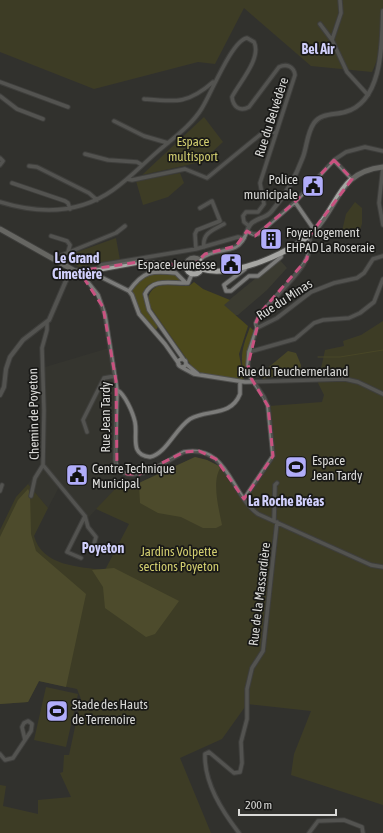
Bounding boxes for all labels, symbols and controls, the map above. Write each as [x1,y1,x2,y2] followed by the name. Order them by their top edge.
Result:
[302,41,335,57] district label: Bel Air
[252,75,291,159] street label: Rue du Belvédère
[168,134,218,164] park label: Espace multisport
[244,172,298,202] place label: Police municipale
[300,173,326,199] public building icon: Police municipale
[286,225,375,255] place label: Foyer logement EHPAD La Roseraie
[258,226,284,252] building icon: Foyer logement EHPAD La Roseraie
[52,250,102,282] district label: Le Grand Cimetière
[218,251,244,277] public building icon: Espace Jeunesse
[138,257,216,272] place label: Espace Jeunesse
[254,276,315,323] street label: Rue du Minas
[238,364,348,379] street label: Rue du Teuchernerland
[25,368,42,460] street label: Chemin de Poyeton
[98,381,113,452] street label: Rue Jean Tardy
[312,453,363,483] place label: Espace Jean Tardy
[283,454,309,480] sports icon: Espace Jean Tardy
[92,461,175,491] place label: Centre Technique Municipal
[64,462,90,488] public building icon: Centre Technique Municipal
[248,493,324,509] district label: La Roche Bréas
[82,540,124,556] district label: Poyeton
[246,541,273,647] street label: Rue de la Massardière
[139,544,219,574] park label: Jardins Volpette sections Poyeton
[72,697,148,727] place label: Stade des Hauts de Terrenoire
[44,698,70,724] sports icon: Stade des Hauts de Terrenoire
[239,791,336,817] scale bar
[245,798,272,812] text: 200 m

